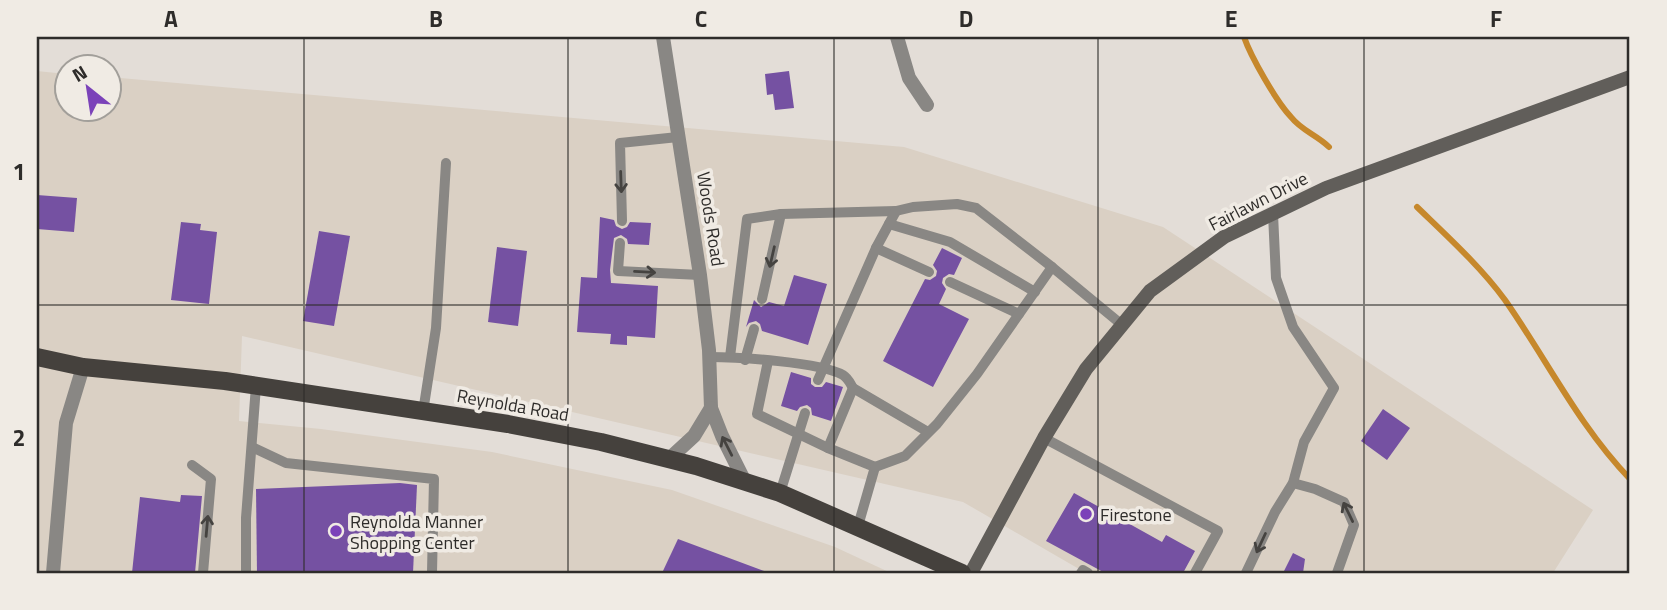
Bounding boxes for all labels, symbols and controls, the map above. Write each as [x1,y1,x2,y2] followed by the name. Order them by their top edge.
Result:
[164,1,178,36] text: A
[429,1,443,36] text: B
[695,1,707,36] text: C
[959,1,973,36] text: D
[1225,1,1237,36] text: E
[1490,1,1502,36] text: F
[52,52,122,122] north arrow
[66,57,92,89] text: N
[13,154,25,189] text: 1
[1204,164,1312,238] street label: Fairlawn Drive
[615,170,628,193] one-way arrow
[690,170,732,268] street label: Woods Road
[764,245,778,268] one-way arrow
[633,266,656,279] one-way arrow
[455,382,571,428] street label: Reynolda Road
[13,420,25,455] text: 2
[719,436,733,457] one-way arrow
[1100,501,1172,528] place label: Firestone
[1341,502,1355,523] one-way arrow
[1078,506,1094,522] marker: Firestone
[350,508,483,556] place label: Reynolda Manner Shopping Center
[201,516,214,538] one-way arrow
[328,523,344,539] marker: Reynolda Manner Shopping Center
[1254,532,1267,553] one-way arrow

